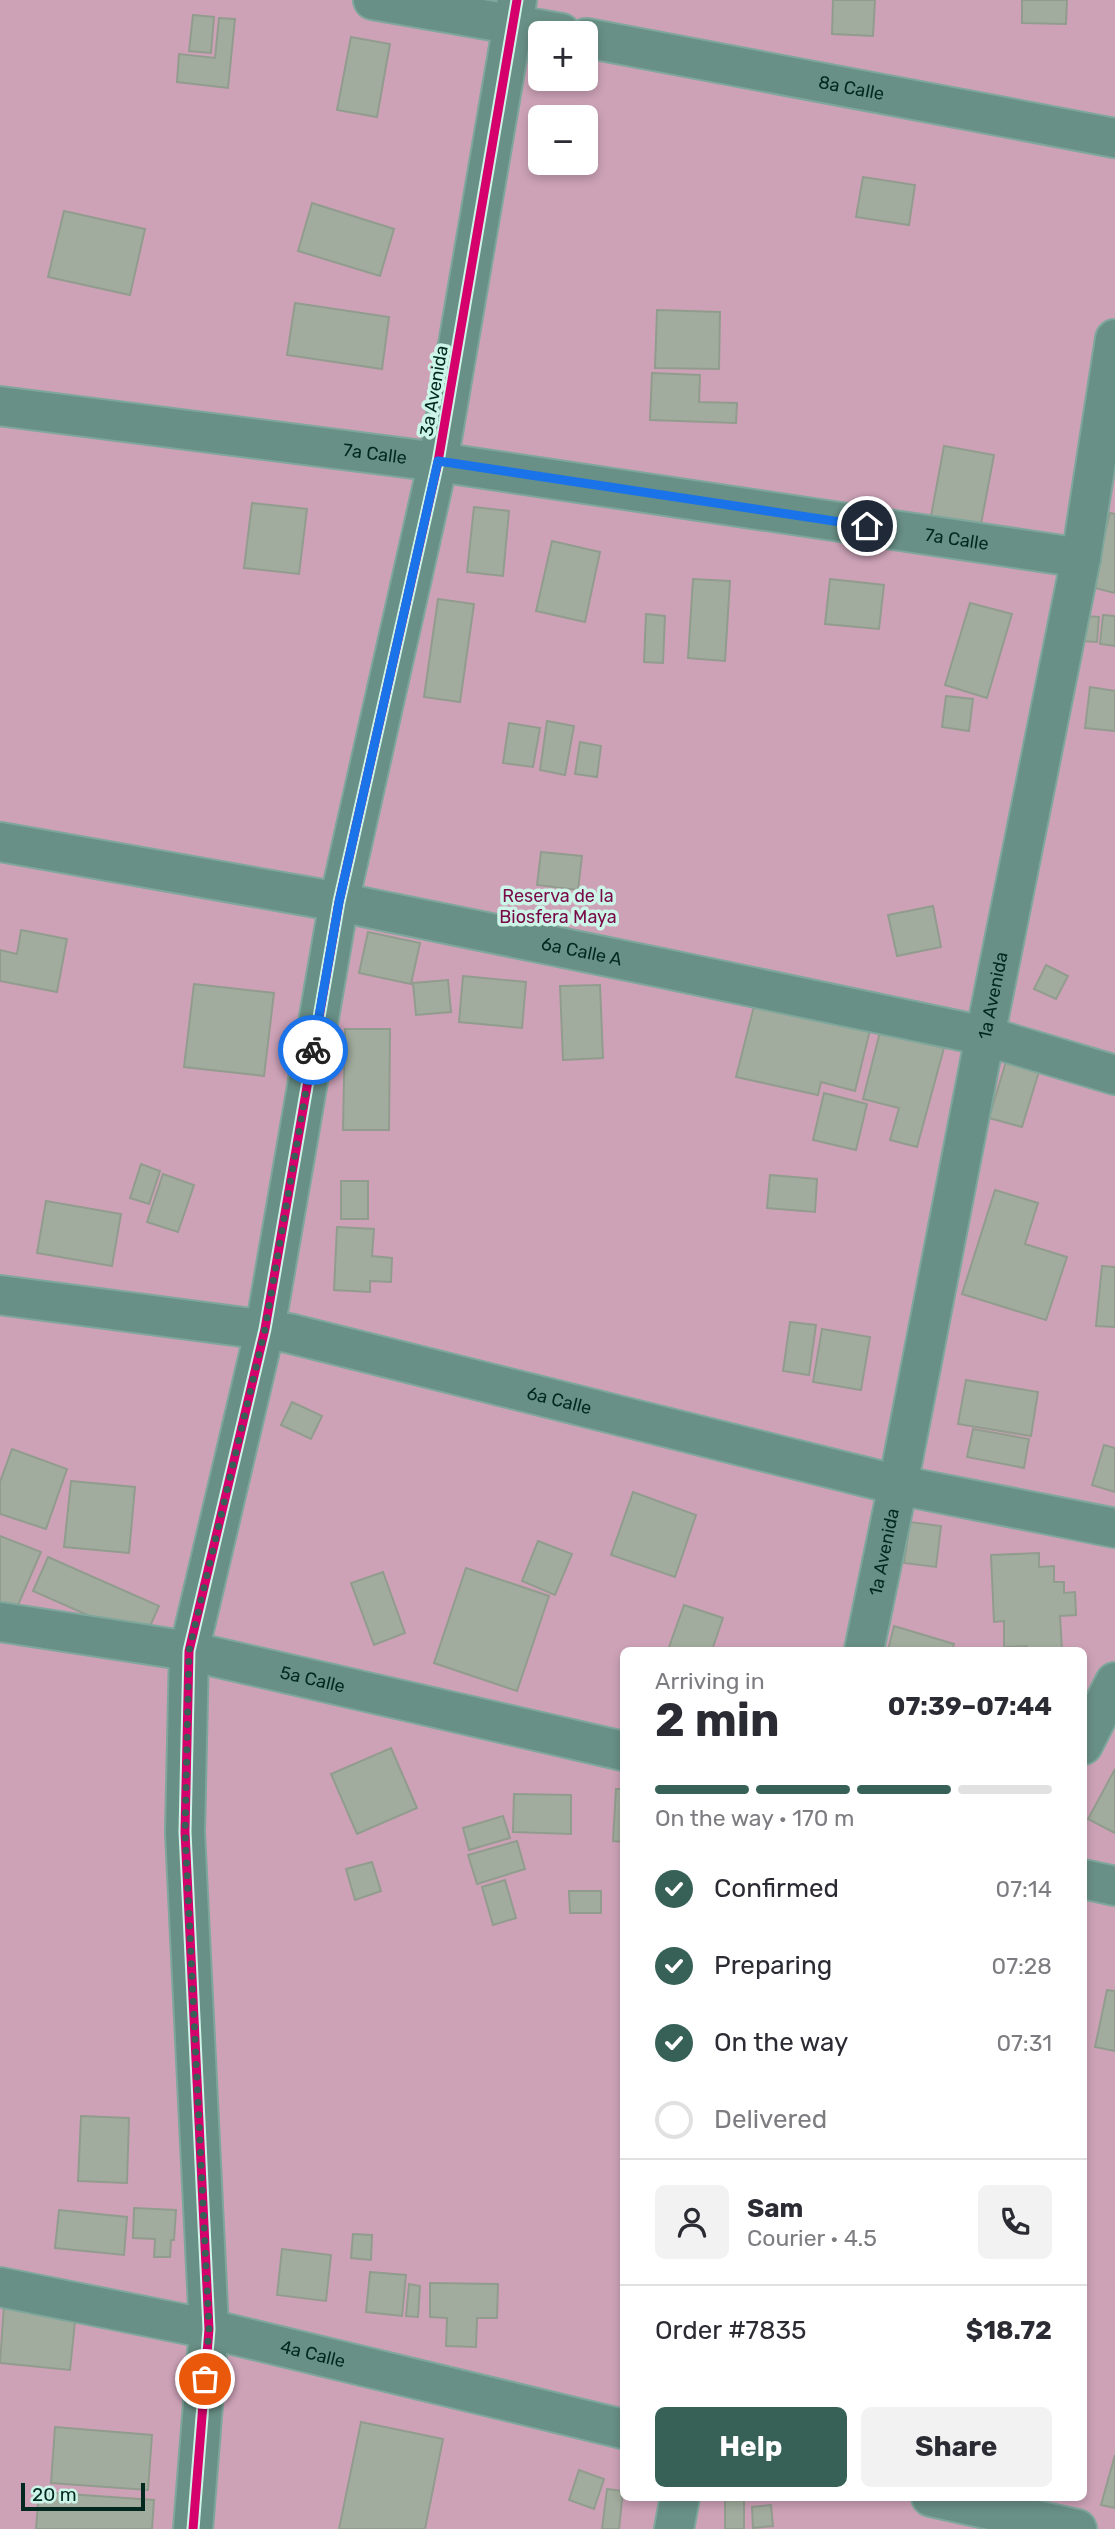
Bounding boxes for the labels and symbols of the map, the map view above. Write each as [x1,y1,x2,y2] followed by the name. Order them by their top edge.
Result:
[817,71,886,105] street label: 8a Calle
[415,344,453,438] street label: 3a Avenida
[342,439,408,469] street label: 7a Calle
[837,496,897,556] pin
[923,524,990,555] street label: 7a Calle
[499,885,617,928] park label: Reserva de la Biosfera Maya
[539,933,624,971] street label: 6a Calle A
[974,950,1013,1041] street label: 1a Avenida
[278,1015,348,1085] courier
[525,1382,594,1419] street label: 6a Calle
[864,1506,904,1598] street label: 1a Avenida
[278,1661,347,1698] street label: 5a Calle
[278,2336,348,2373] street label: 4a Calle
[175,2349,235,2409] pin
[21,2480,145,2512] scale bar

